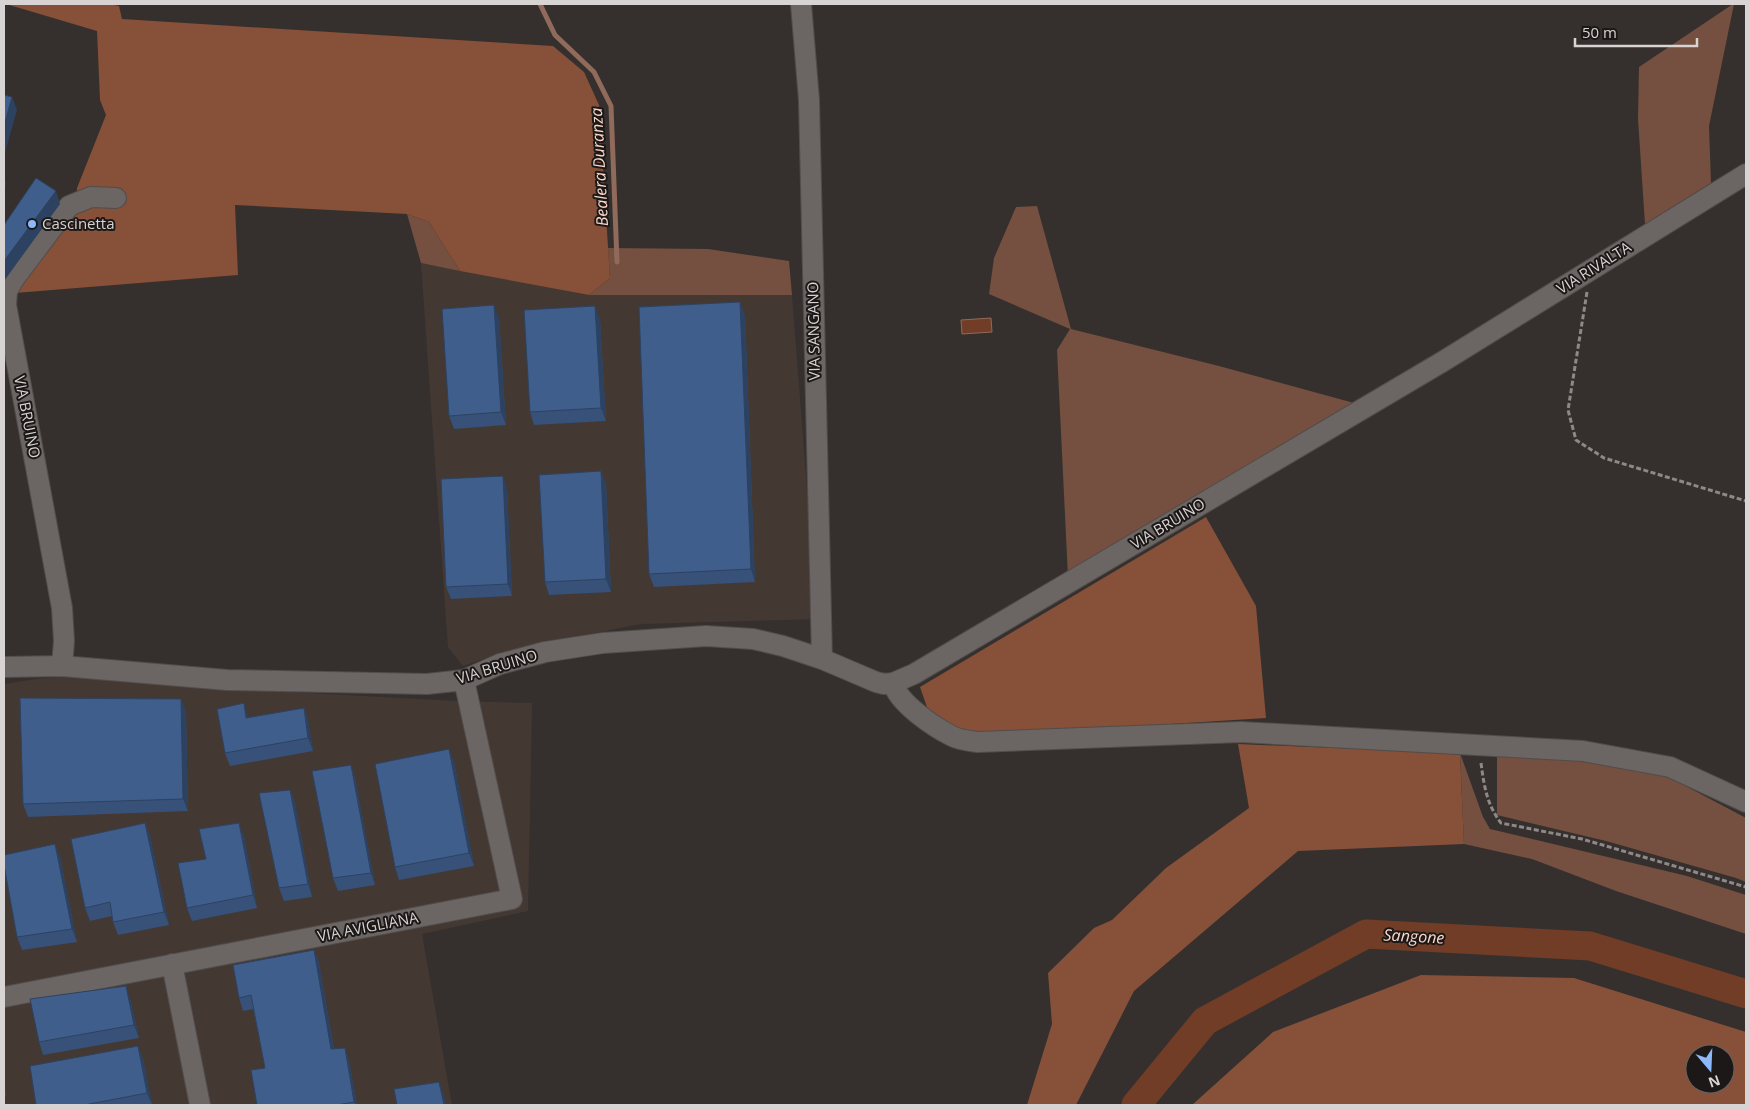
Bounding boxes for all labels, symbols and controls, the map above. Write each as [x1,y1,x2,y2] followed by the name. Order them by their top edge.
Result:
[1575,15,1698,47] scale bar
[1582,22,1617,42] text: 50 m
[585,107,613,227] water label: Bealera Duranza
[42,213,115,233] place label: Cascinetta
[26,218,38,230] marker: Cascinetta
[1553,236,1635,298] street label: VIA RIVALTA
[802,281,824,381] street label: VIA SANGANO
[10,374,46,460] street label: VIA BRUINO
[1127,493,1208,553] street label: VIA BRUINO
[454,644,540,688] street label: VIA BRUINO
[316,906,420,946] street label: VIA AVIGLIANA
[1383,923,1445,949] water label: Sangone
[1685,1044,1735,1094] north arrow
[1706,1071,1723,1093] text: N

